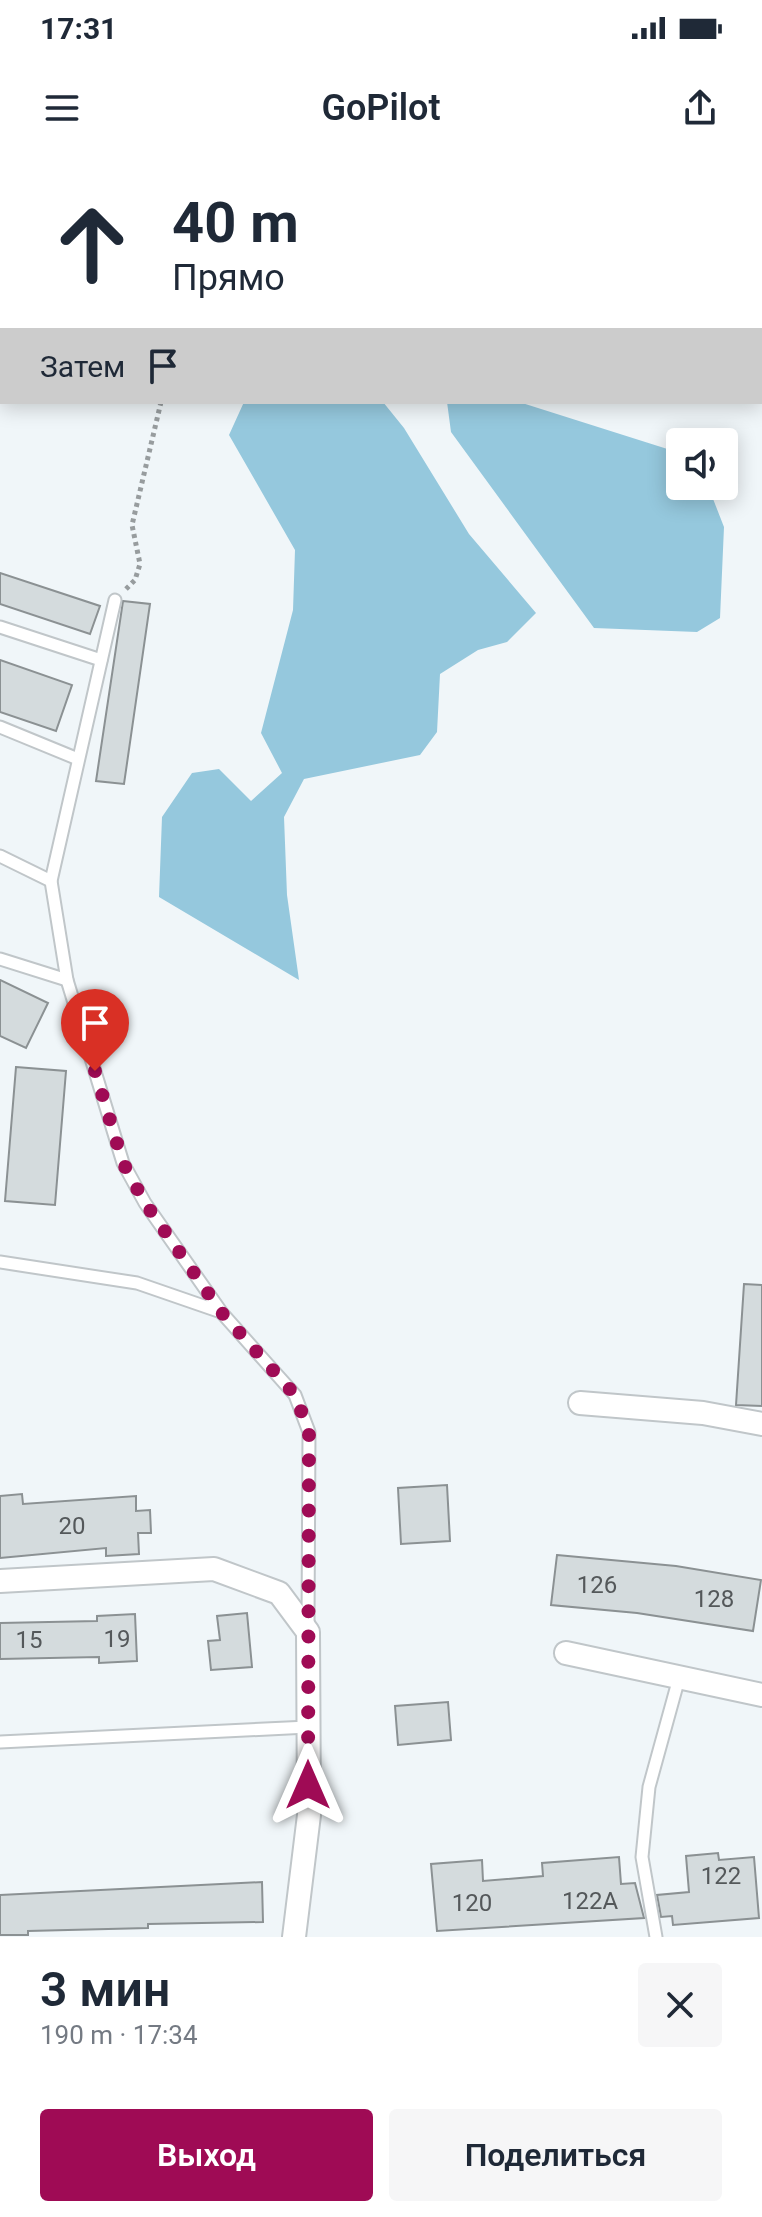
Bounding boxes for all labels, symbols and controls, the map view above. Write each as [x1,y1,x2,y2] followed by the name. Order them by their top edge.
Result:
[40,11,117,46] text: 17:31
[40,86,84,130] icon: menu
[678,86,722,130] icon: share
[321,87,441,129] text: GoPilot
[172,190,299,256] text: 40 m
[40,192,144,296] icon: ahead
[172,257,285,299] text: Прямо
[141,344,185,388] icon: arrive
[40,349,125,384] text: Затем
[666,428,738,500] map controls
[666,428,738,500] button: sound
[61,989,129,1071] pin
[73,1001,117,1045] icon: arrive
[59,1512,85,1540] house number: 20
[577,1571,617,1599] house number: 126
[694,1585,734,1613] house number: 128
[104,1625,130,1653] house number: 19
[16,1626,42,1654] house number: 15
[266,1743,350,1827] position arrow
[701,1862,741,1890] house number: 122
[562,1887,618,1915] house number: 122А
[452,1889,492,1917] house number: 120
[40,1961,170,2018] text: 3 мин
[638,1963,722,2047] button: close
[40,2020,198,2050] text: 190 m · 17:34
[40,2109,373,2201] button: Выход
[389,2109,722,2201] button: Поделиться

